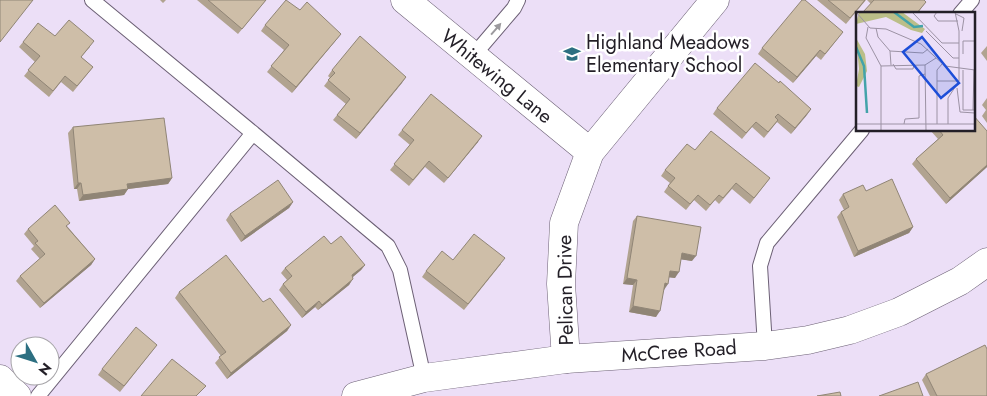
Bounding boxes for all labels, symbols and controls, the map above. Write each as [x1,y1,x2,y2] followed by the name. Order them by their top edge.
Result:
[856,12,974,131] inset map
[435,22,559,131] street label: Whitewing Lane
[491,23,502,36] one-way arrow
[586,28,749,80] place label: Highland Meadows Elementary School
[562,44,582,64] school or university icon: Highland Meadows Elementary School
[550,234,581,346] street label: Pelican Drive
[620,333,738,370] street label: McCree Road
[10,336,60,386] north arrow
[34,359,56,380] text: N

